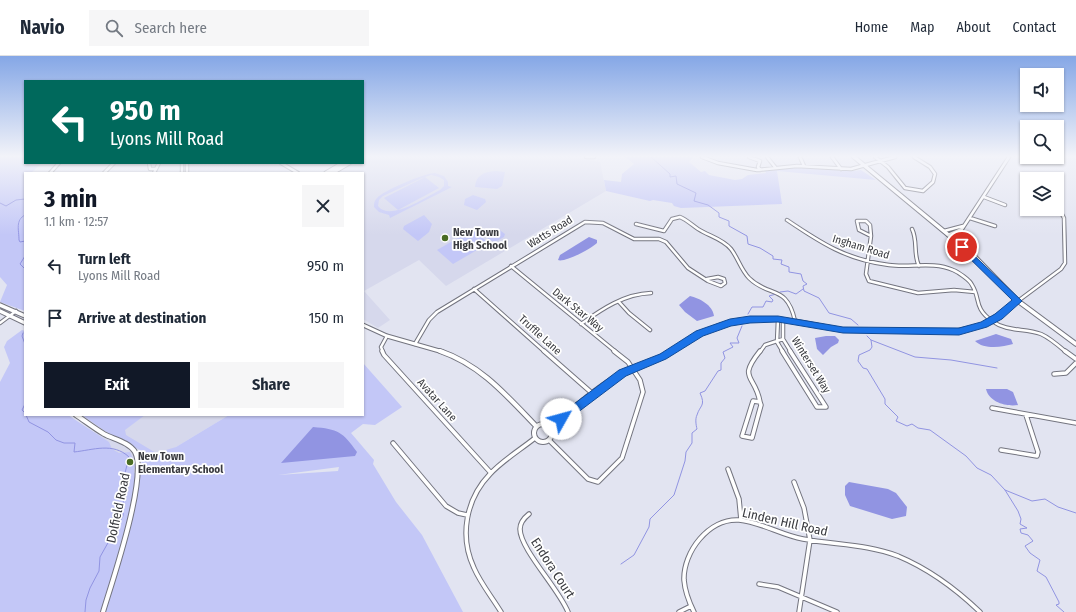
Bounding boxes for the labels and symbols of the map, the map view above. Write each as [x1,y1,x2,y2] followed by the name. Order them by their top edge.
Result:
[525,213,575,251] street label: Watts Road
[453,226,508,252] place label: New Town High School
[945,230,979,264] pin
[831,232,891,262] street label: Ingham Road
[440,233,450,243] marker: New Town High School
[550,285,606,335] street label: Dark Star Way
[516,312,564,358] street label: Truffle Lane
[789,335,833,396] street label: Winterset Way
[415,376,459,424] street label: Avatar Lane
[540,398,582,440] position arrow
[138,450,224,476] place label: New Town Elementary School
[125,457,135,467] marker: New Town Elementary School
[103,472,133,544] street label: Dolfield Road
[741,505,829,539] street label: Linden Hill Road
[528,535,578,602] street label: Endora Court

